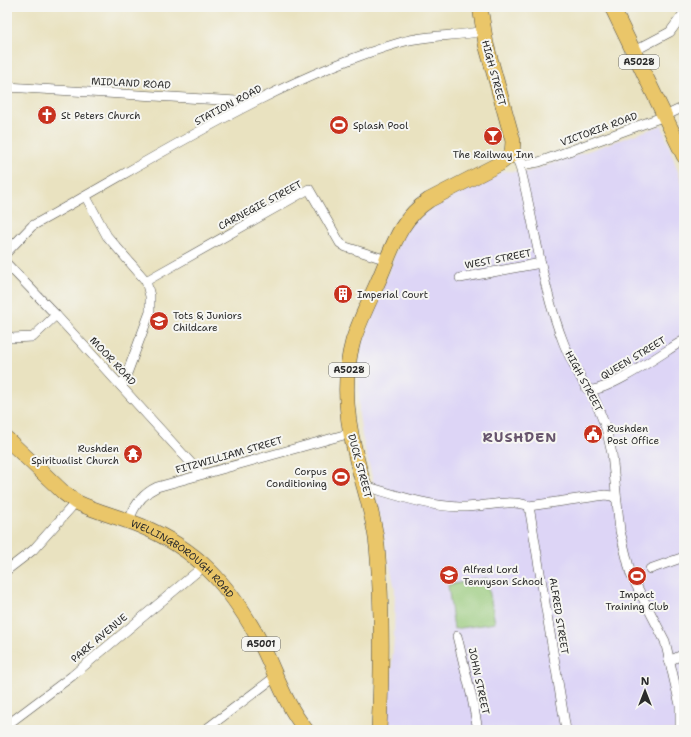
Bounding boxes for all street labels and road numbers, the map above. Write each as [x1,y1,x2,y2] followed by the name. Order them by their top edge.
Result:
[479,39,509,107] street label: HIGH STREET
[619,55,659,69] road number: A5028
[91,74,172,92] street label: MIDLAND ROAD
[192,82,264,128] street label: STATION ROAD
[559,109,640,149] street label: VICTORIA ROAD
[216,177,304,233] street label: CARNEGIE STREET
[464,246,532,272] street label: WEST STREET
[598,333,668,383] street label: QUEEN STREET
[87,334,139,388] street label: MOOR ROAD
[562,348,606,414] street label: HIGH STREET
[329,363,369,377] road number: A5028
[345,432,375,500] street label: DUCK STREET
[174,434,284,476] street label: FITZWILLIAM STREET
[129,516,237,601] street label: WELLINGBOROUGH ROAD
[547,577,571,655] street label: ALFRED STREET
[68,611,130,665] street label: PARK AVENUE
[242,637,280,651] road number: A5001
[466,646,492,716] street label: JOHN STREET

